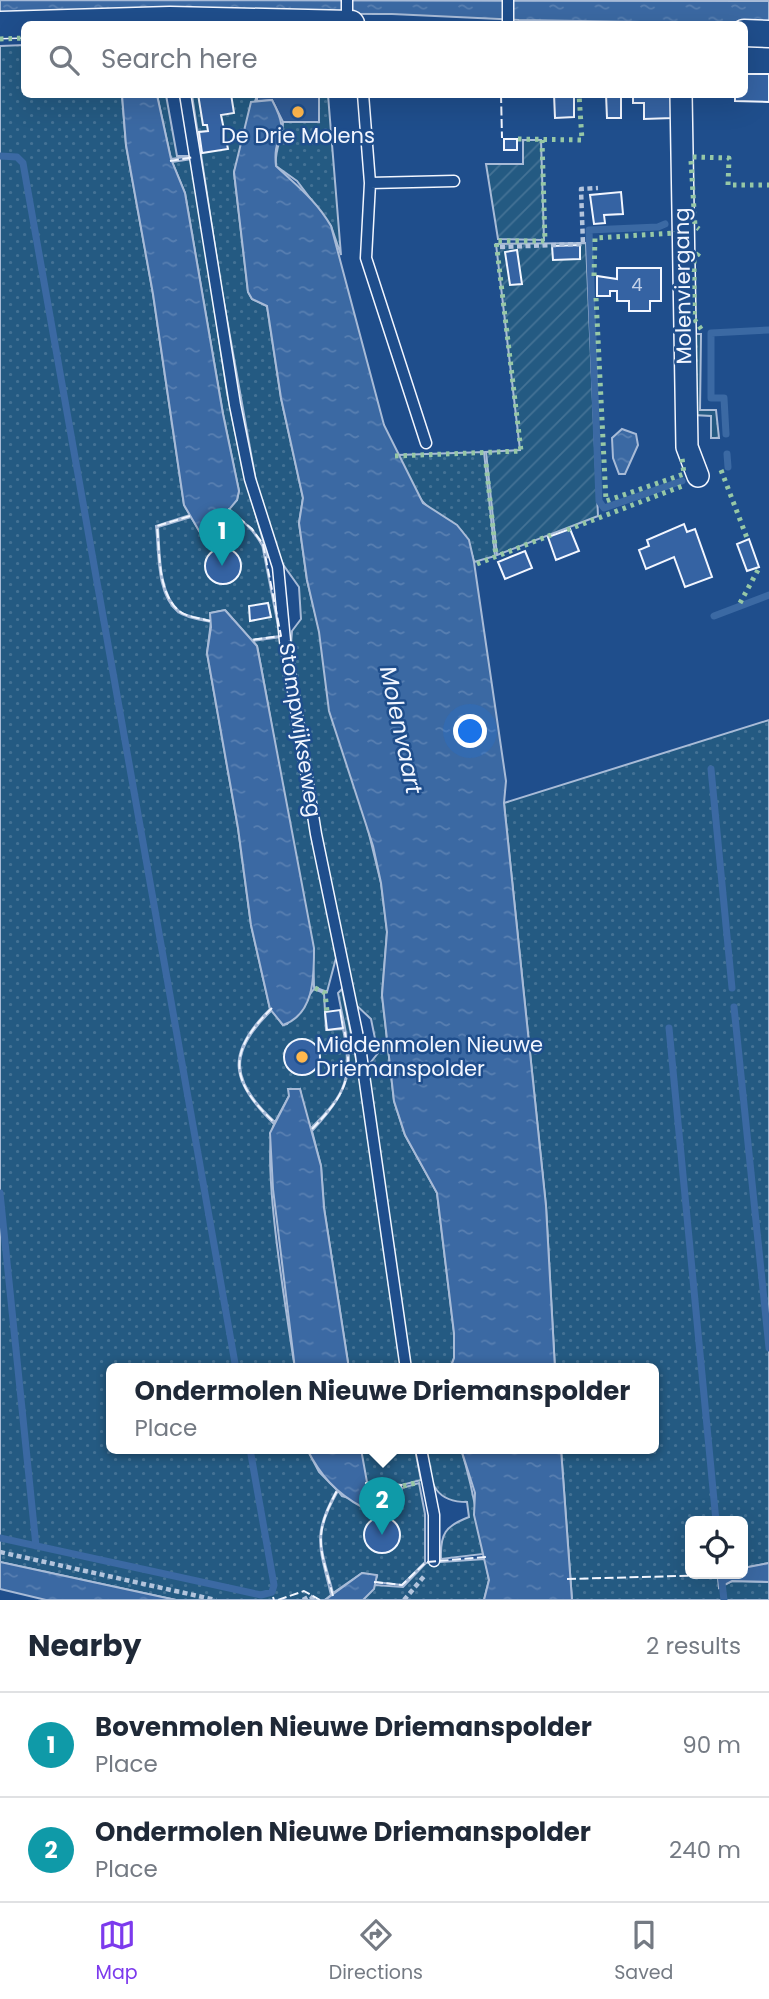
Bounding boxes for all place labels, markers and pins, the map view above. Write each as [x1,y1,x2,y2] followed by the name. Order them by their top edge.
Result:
[290,104,306,120] marker: De Drie Molens
[221,121,375,150] place label: De Drie Molens
[199,508,245,566] pin: 1
[316,1030,543,1083] place label: Middenmolen Nieuwe Driemanspolder
[294,1049,310,1065] marker: Middenmolen Nieuwe Driemanspolder
[359,1477,405,1535] pin: 2

